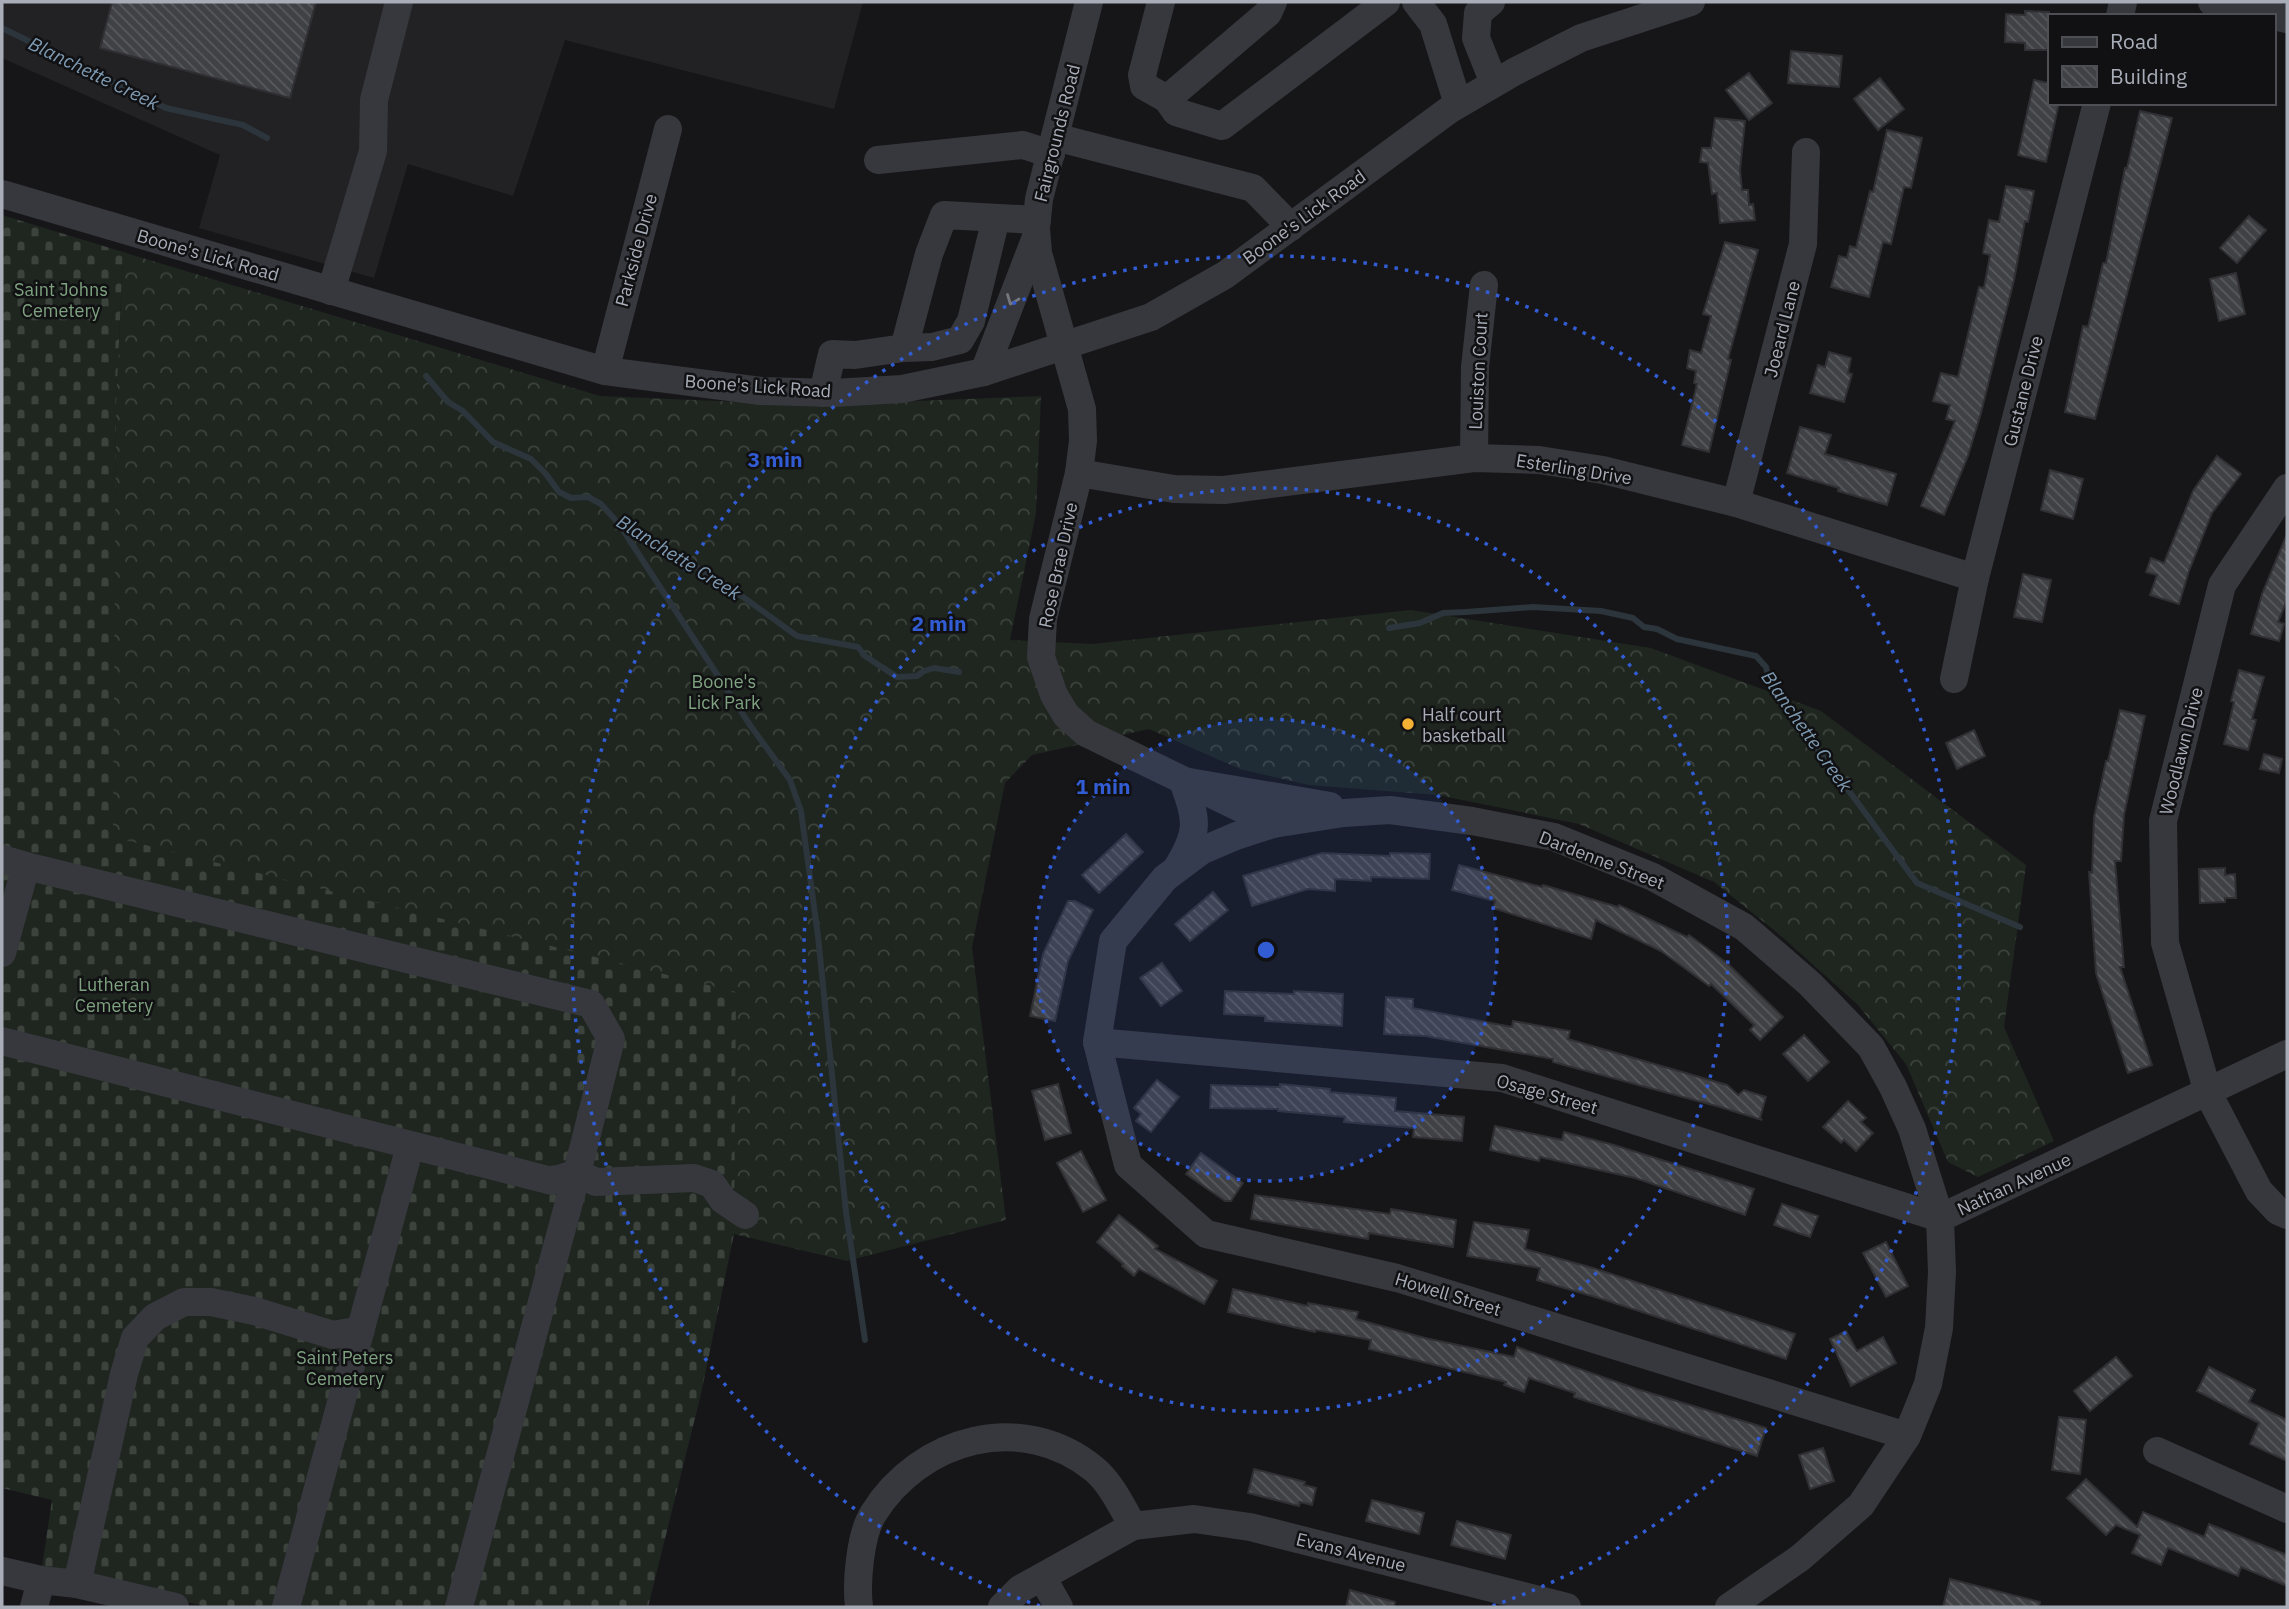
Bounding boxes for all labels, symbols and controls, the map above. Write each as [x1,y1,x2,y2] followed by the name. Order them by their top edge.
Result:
[2048,14,2275,105] legend
[2110,27,2158,55] text: Road
[25,31,164,115] water label: Blanchette Creek
[1029,62,1085,204] street label: Fairgrounds Road
[2110,62,2187,90] text: Building
[1238,165,1370,269] street label: Boone's Lick Road
[610,191,662,309] street label: Parkside Drive
[134,224,282,286] street label: Boone's Lick Road
[14,278,108,322] park label: Saint Johns Cemetery
[1759,278,1805,380] street label: Joeard Lane
[1006,294,1020,306] one-way arrow
[1463,312,1493,430] street label: Louiston Court
[1998,333,2048,449] street label: Gustane Drive
[684,369,832,403] street label: Boone's Lick Road
[748,445,802,473] text: 3 min
[1514,448,1634,490] street label: Esterling Drive
[1033,500,1083,630] street label: Rose Brae Drive
[612,509,747,605] water label: Blanchette Creek
[912,609,966,637] text: 2 min
[1756,666,1858,797] water label: Blanchette Creek
[688,670,761,714] park label: Boone's Lick Park
[2154,685,2208,817] street label: Woodlawn Drive
[1422,703,1506,747] place label: Half court basketball
[1400,716,1416,732] marker: Half court basketball
[1076,772,1130,800] text: 1 min
[1536,826,1668,894] street label: Dardenne Street
[1254,938,1278,962] centre of rings
[75,973,153,1017] park label: Lutheran Cemetery
[1494,1069,1600,1119] street label: Osage Street
[1953,1148,2075,1220] street label: Nathan Avenue
[1392,1267,1504,1321] street label: Howell Street
[296,1346,394,1390] park label: Saint Peters Cemetery
[1294,1527,1408,1577] street label: Evans Avenue

